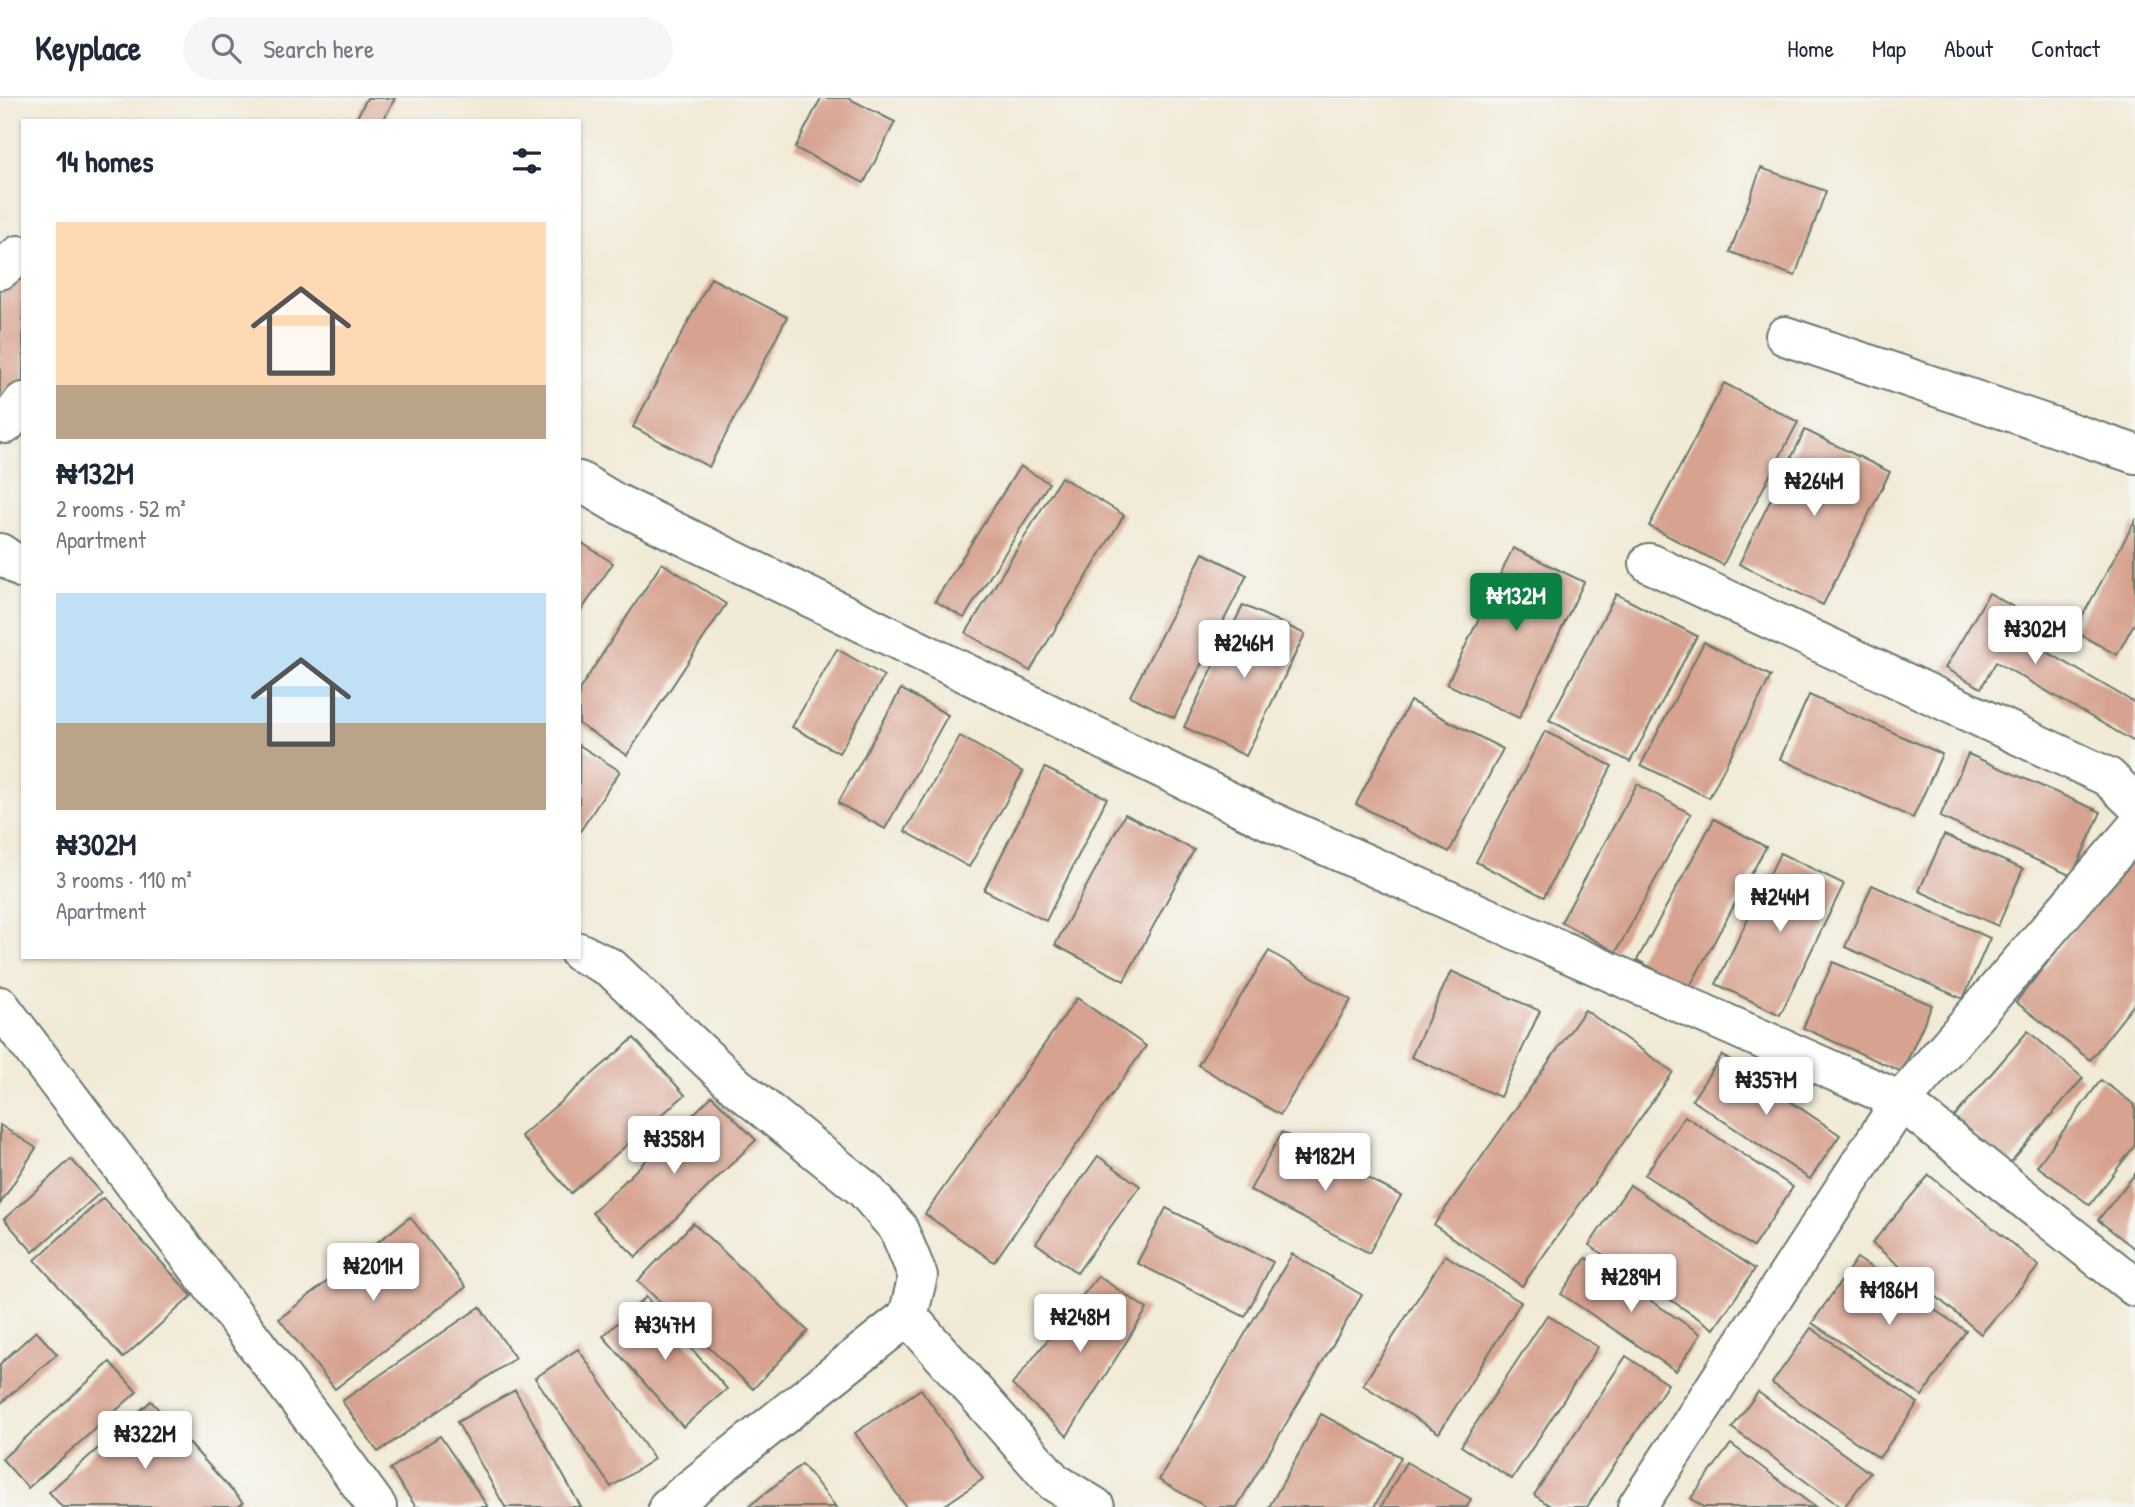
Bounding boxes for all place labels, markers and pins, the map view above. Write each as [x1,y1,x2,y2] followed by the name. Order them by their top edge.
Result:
[1765,458,1863,518] pin: ₦264M
[1467,574,1565,633] pin: ₦132M
[1986,606,2084,666] pin: ₦302M
[1195,620,1293,680] pin: ₦246M
[1731,874,1829,934] pin: ₦244M
[1717,1058,1815,1117] pin: ₦357M
[625,1116,723,1176] pin: ₦358M
[1276,1134,1374,1193] pin: ₦182M
[324,1244,422,1303] pin: ₦201M
[1582,1254,1680,1314] pin: ₦289M
[1840,1268,1938,1327] pin: ₦186M
[1031,1294,1129,1354] pin: ₦248M
[616,1302,714,1362] pin: ₦347M
[96,1412,194,1471] pin: ₦322M

